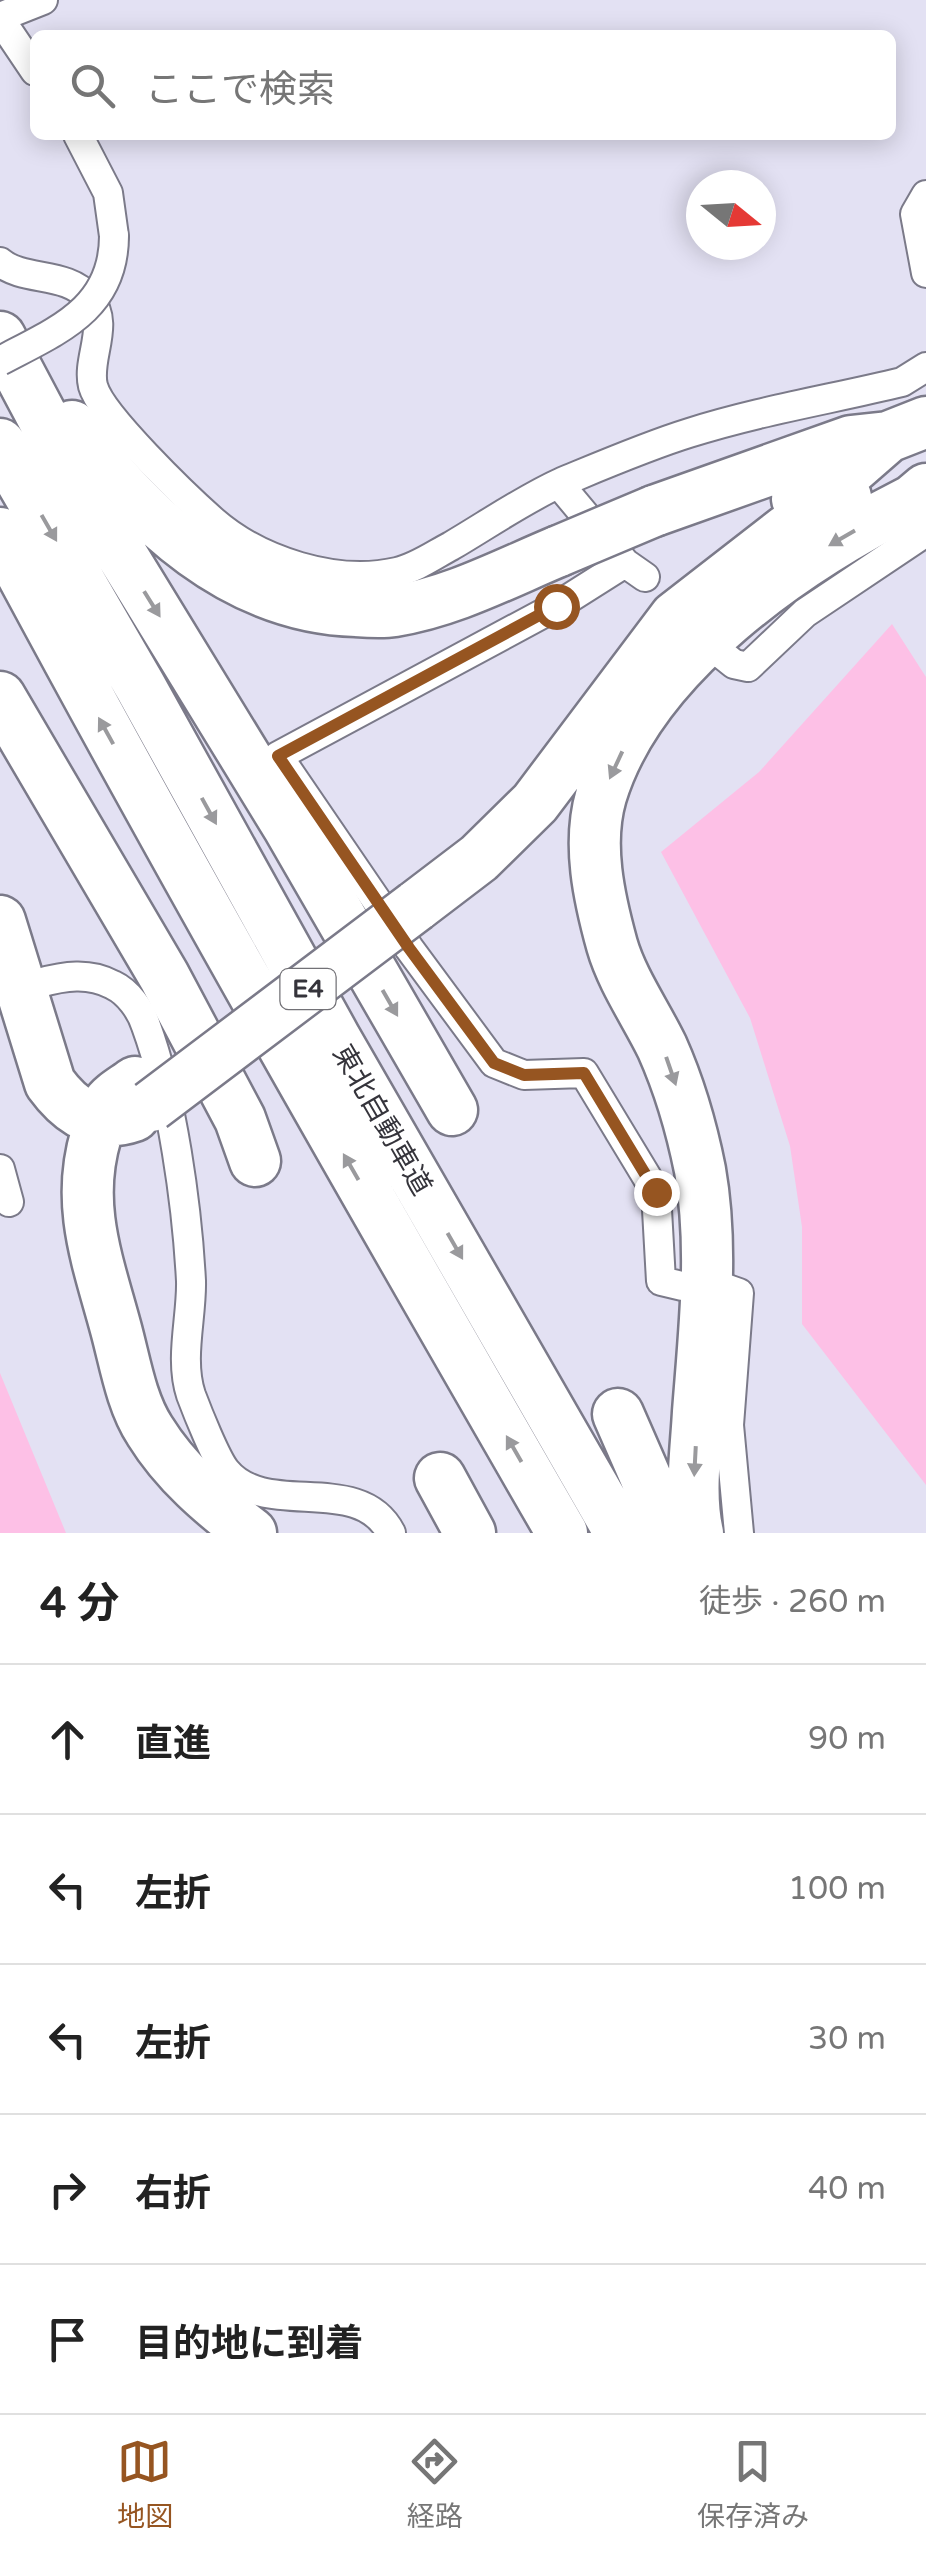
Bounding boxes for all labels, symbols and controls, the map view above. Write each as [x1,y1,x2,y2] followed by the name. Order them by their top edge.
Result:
[30,30,896,140] search box
[65,58,120,113] icon: search
[145,67,335,113] text: ここで検索
[686,170,776,260] north arrow
[40,514,57,542] one-way arrow
[828,529,856,546] one-way arrow
[534,584,580,630] route start
[143,590,160,618] one-way arrow
[98,717,116,745] one-way arrow
[607,751,624,780] one-way arrow
[201,796,218,825] one-way arrow
[280,969,336,1009] road number: E4
[381,989,399,1017] one-way arrow
[325,1039,439,1201] street label: 東北自動車道
[664,1056,679,1086] one-way arrow
[343,1153,360,1181] one-way arrow
[634,1170,680,1216] route end
[446,1232,463,1260] one-way arrow
[505,1434,522,1463] one-way arrow
[687,1445,703,1477] one-way arrow
[40,1578,119,1629] text: 4 分
[699,1583,886,1621] text: 徒歩 · 260 m
[40,1712,95,1767] icon: ahead
[808,1720,886,1758] text: 90 m
[135,1721,211,1767] text: 直進
[40,1862,95,1917] icon: left
[788,1870,886,1908] text: 100 m
[135,1871,211,1917] text: 左折
[40,2012,95,2067] icon: left
[808,2020,886,2058] text: 30 m
[135,2021,211,2067] text: 左折
[40,2162,95,2217] icon: right
[808,2170,886,2208] text: 40 m
[135,2171,211,2217] text: 右折
[40,2312,95,2367] icon: arrive
[135,2321,363,2367] text: 目的地に到着
[117,2434,173,2534] tab: 地図
[407,2434,463,2534] tab: 経路
[697,2434,809,2534] tab: 保存済み

